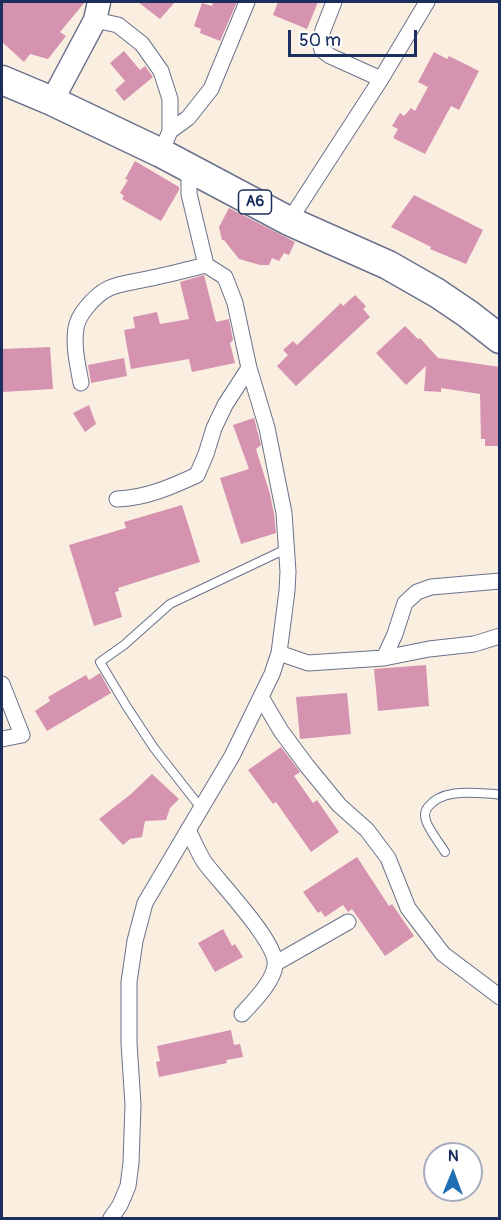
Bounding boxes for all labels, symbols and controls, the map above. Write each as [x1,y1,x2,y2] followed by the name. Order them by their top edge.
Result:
[291,18,420,56] scale bar
[299,29,341,52] text: 50 m
[238,190,272,214] road number: A6
[423,1142,483,1202] north arrow
[448,1146,459,1166] text: N

